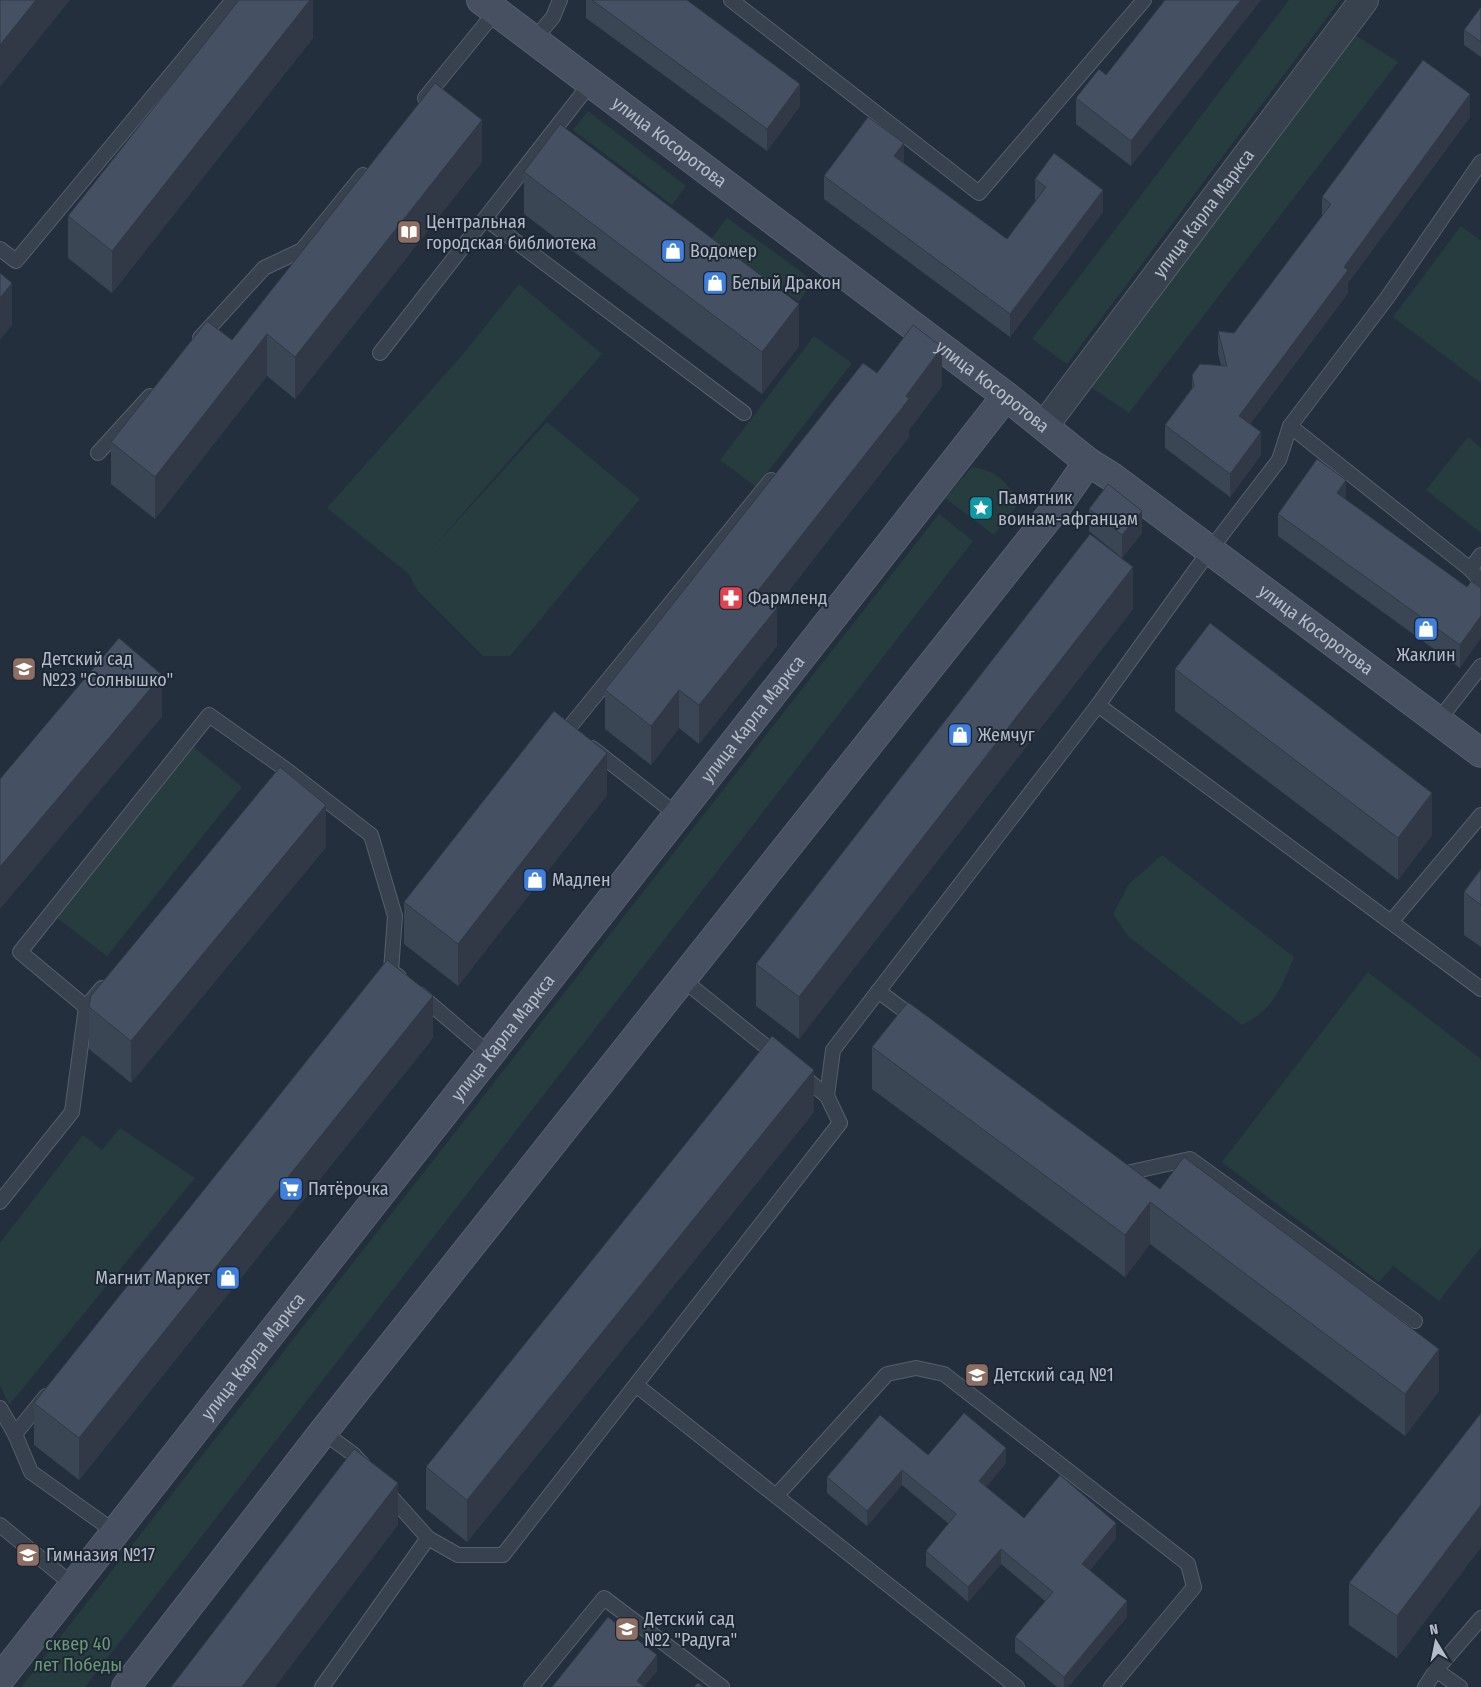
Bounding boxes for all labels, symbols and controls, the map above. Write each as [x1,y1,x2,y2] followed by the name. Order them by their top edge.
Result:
[608,92,731,192] street label: улица Косоротова
[1148,144,1259,282] street label: улица Карла Маркса
[426,211,597,254] place label: Центральная городская библиотека
[396,219,422,245] library icon: Центральная городская библиотека
[660,238,686,264] shop icon: Водомер
[690,240,757,262] place label: Водомер
[702,270,728,296] shop icon: Белый Дракон
[732,272,841,294] place label: Белый Дракон
[931,336,1054,437] street label: улица Косоротова
[998,487,1138,530] place label: Памятник воинам-афганцам
[968,495,994,521] place icon: Памятник воинам-афганцам
[1254,580,1378,680] street label: улица Косоротова
[718,585,744,611] pharmacy icon: Фармленд
[748,587,827,609] place label: Фармленд
[1413,616,1439,642] shop icon: Жаклин
[1396,644,1456,666] place label: Жаклин
[41,648,173,691] place label: Детский сад №23 "Солнышко"
[696,651,809,787] street label: улица Карла Маркса
[11,656,37,682] school or university icon: Детский сад №23 "Солнышко"
[947,722,973,748] shop icon: Жемчуг
[978,724,1035,746] place label: Жемчуг
[522,867,548,893] shop icon: Мадлен
[552,869,611,891] place label: Мадлен
[446,970,560,1106] street label: улица Карла Маркса
[278,1176,304,1202] supermarket icon: Пятёрочка
[308,1178,389,1200] place label: Пятёрочка
[215,1265,241,1291] shop icon: Магнит Маркет
[95,1267,211,1289] place label: Магнит Маркет
[196,1288,310,1424] street label: улица Карла Маркса
[964,1362,990,1388] school or university icon: Детский сад №1
[993,1364,1114,1386] place label: Детский сад №1
[15,1542,41,1568] school or university icon: Гимназия №17
[46,1544,155,1566] place label: Гимназия №17
[643,1608,737,1651] place label: Детский сад №2 "Радуга"
[614,1616,640,1642] school or university icon: Детский сад №2 "Радуга"
[1411,1617,1461,1667] north arrow
[1428,1621,1439,1639] text: N
[34,1633,122,1676] park label: сквер 40 лет Победы

